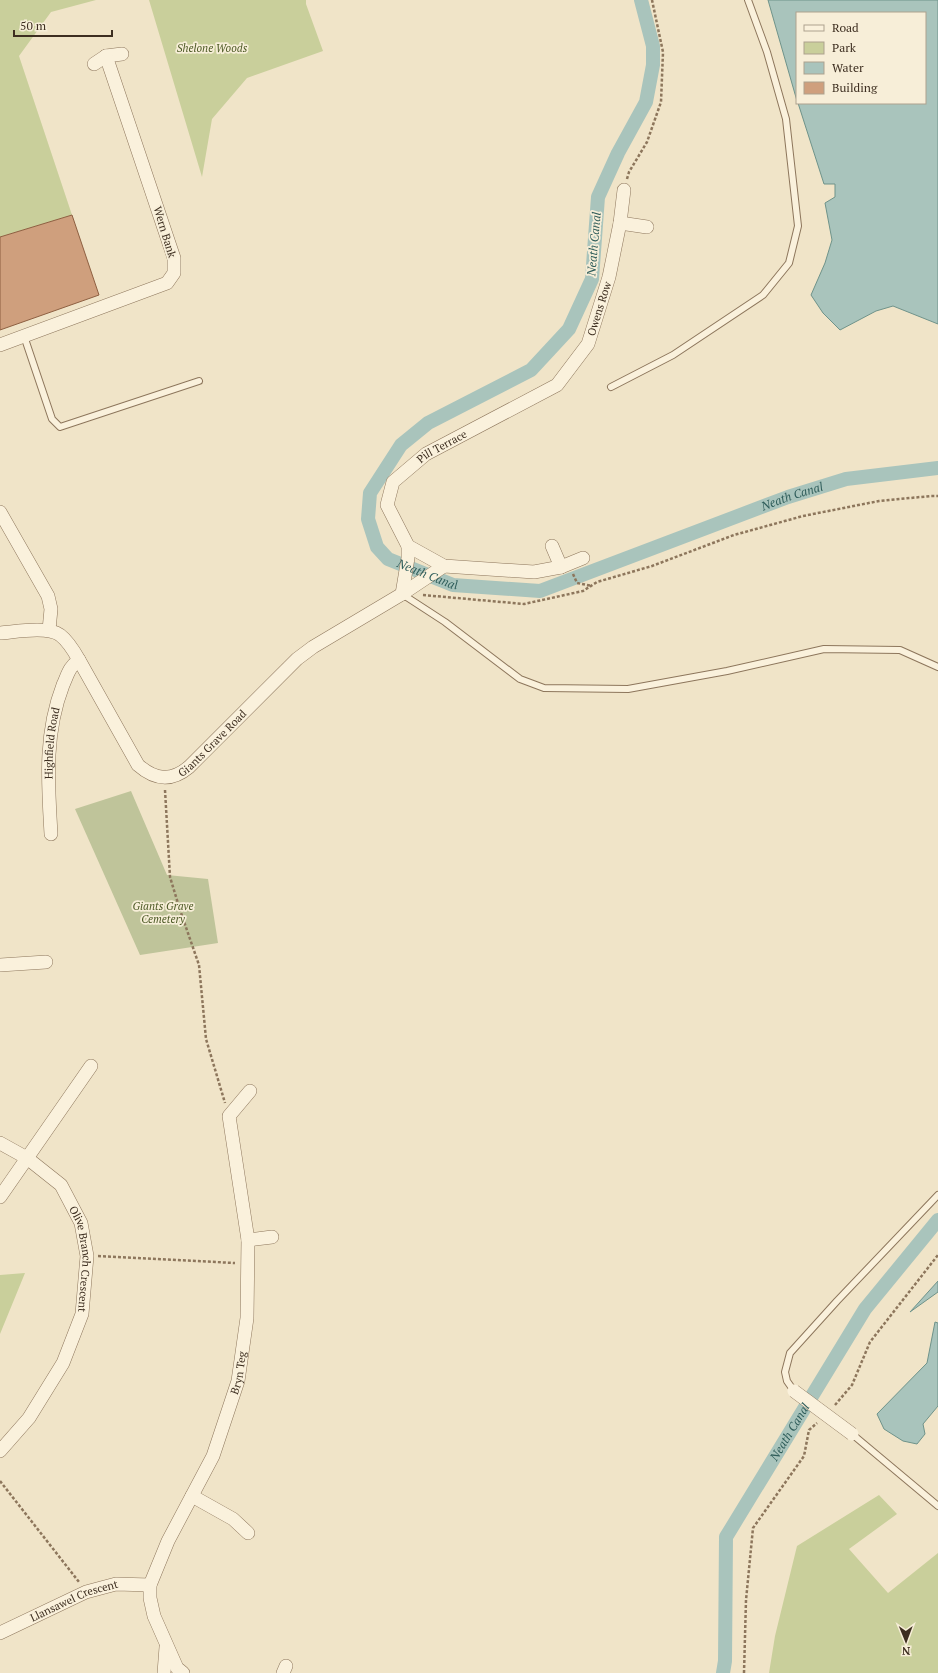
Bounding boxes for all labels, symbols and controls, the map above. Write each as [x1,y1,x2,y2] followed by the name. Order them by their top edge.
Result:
[14,12,112,38] scale bar
[796,12,926,104] legend
[20,18,47,33] text: 50 m
[832,20,859,35] text: Road
[832,40,857,55] text: Park
[177,41,248,55] park label: Shelone Woods
[832,60,864,75] text: Water
[832,80,878,95] text: Building
[151,205,180,260] street label: Wern Bank
[583,211,604,278] water label: Neath Canal
[584,279,614,338] street label: Owens Row
[414,427,470,466] street label: Pill Terrace
[758,478,825,514] water label: Neath Canal
[394,555,459,592] water label: Neath Canal
[41,706,63,779] street label: Highfield Road
[175,707,249,780] street label: Giants Grave Road
[133,899,193,926] park label: Giants Grave Cemetery
[66,1203,94,1313] street label: Olive Branch Crescent
[227,1350,249,1396] street label: Bryn Teg
[766,1400,813,1464] water label: Neath Canal
[28,1577,119,1625] street label: Llansawel Crescent
[886,1621,926,1661] north arrow
[901,1644,910,1658] text: N

